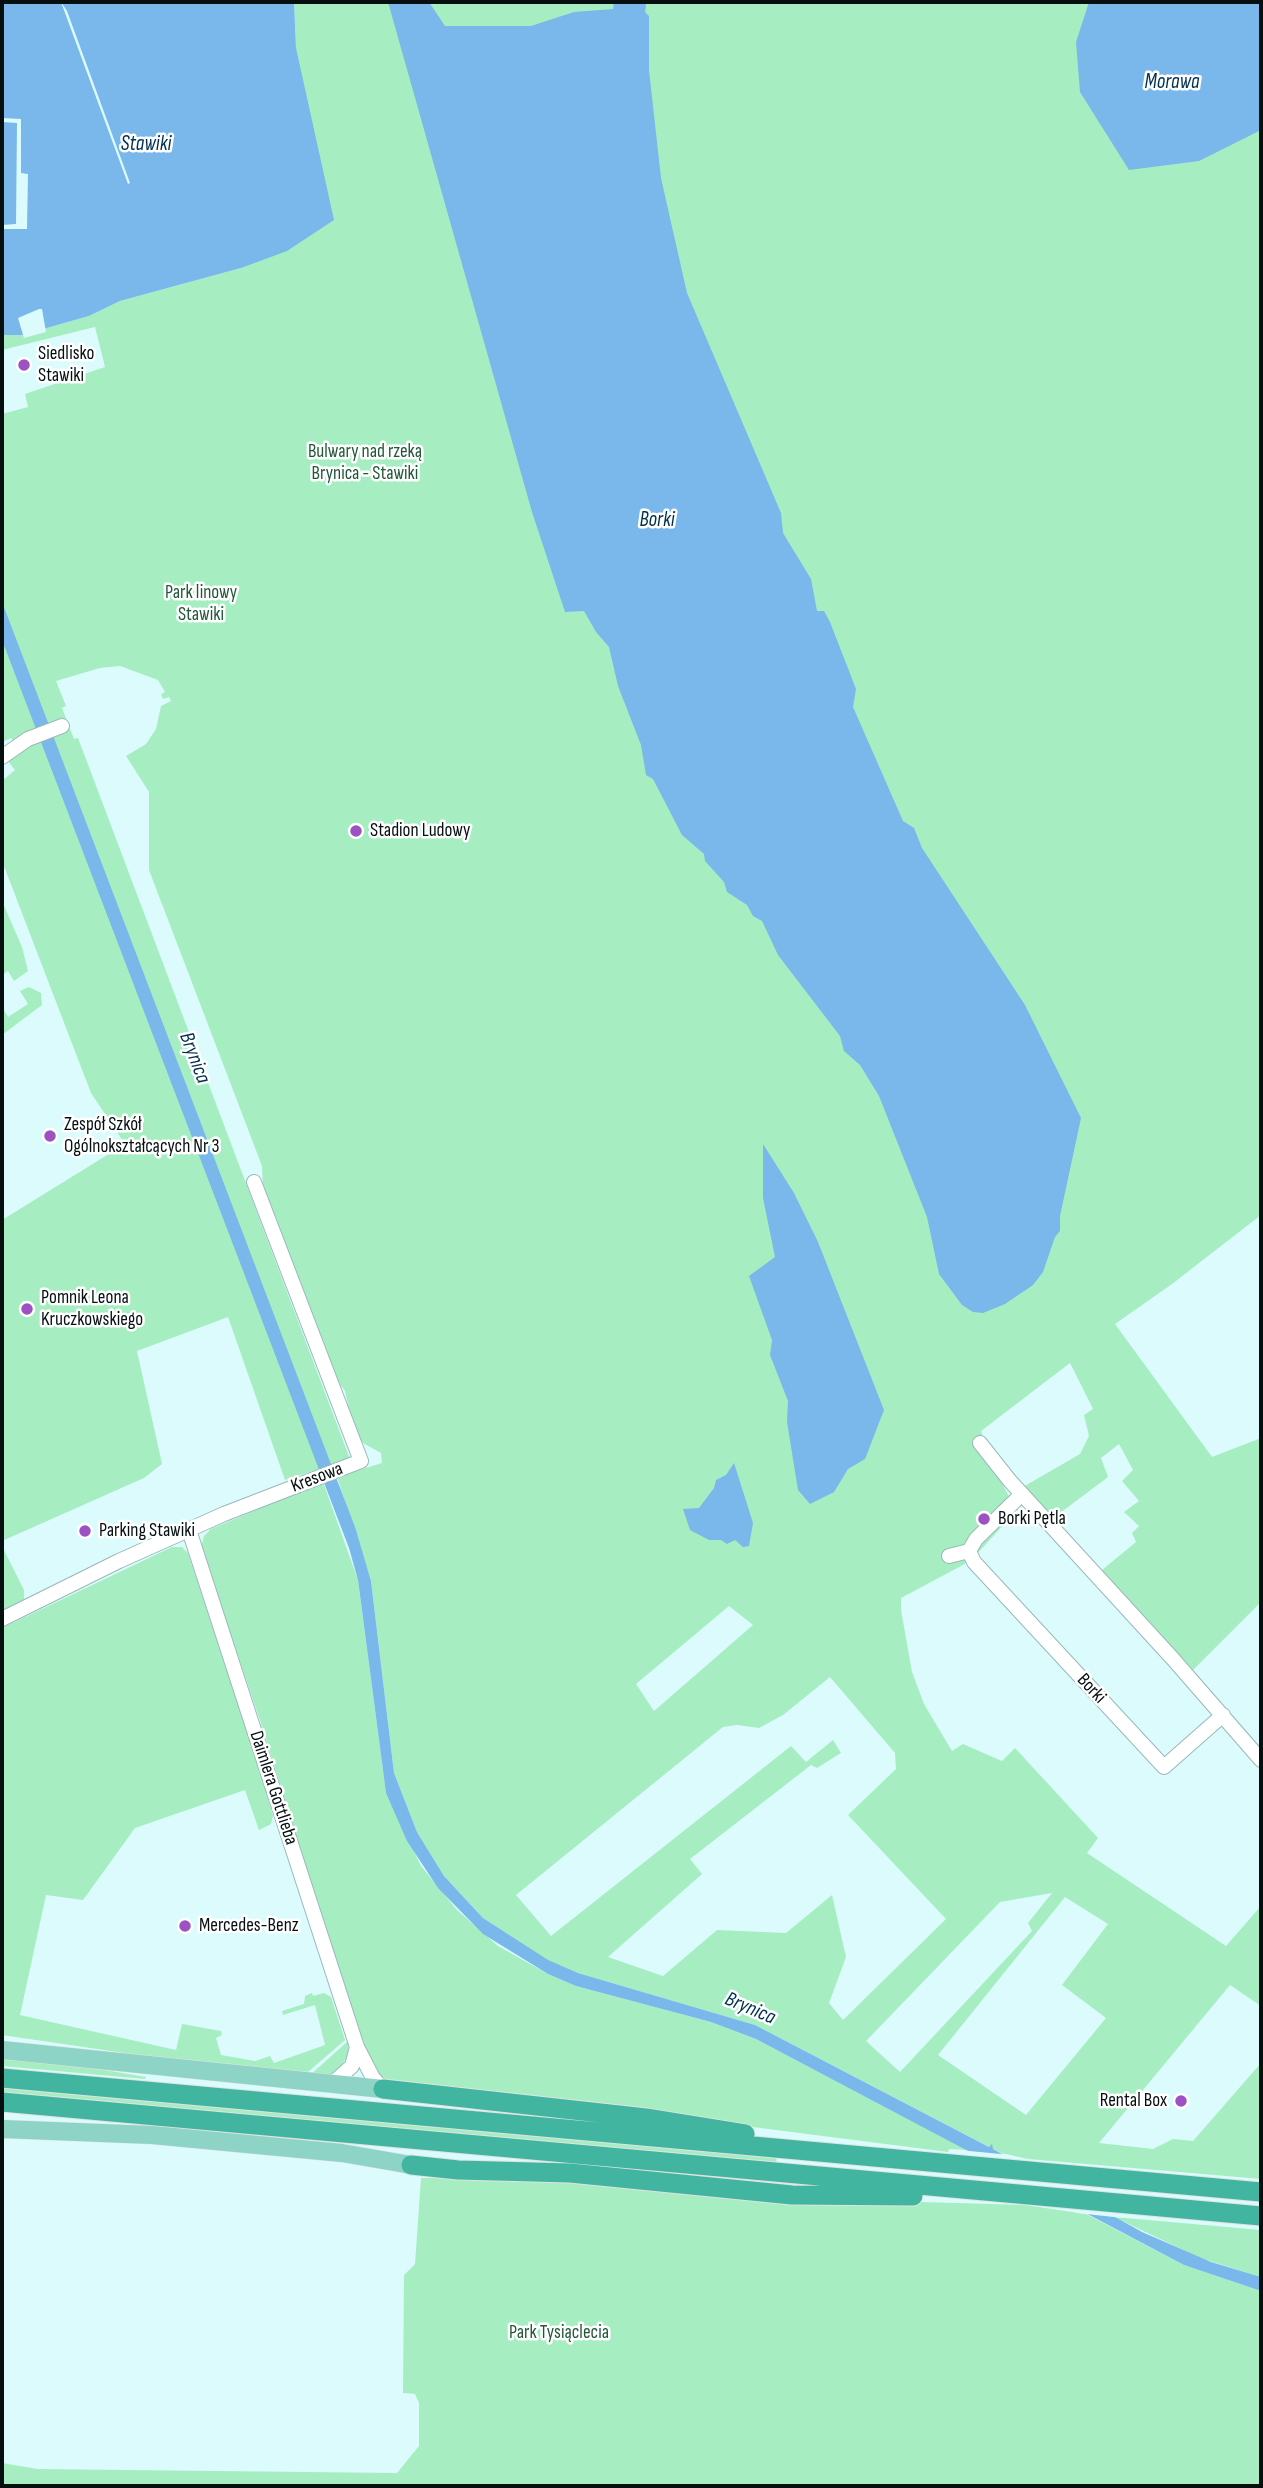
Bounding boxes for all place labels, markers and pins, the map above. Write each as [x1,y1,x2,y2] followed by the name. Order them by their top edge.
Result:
[38,343,94,387] place label: Siedlisko Stawiki
[16,357,32,373] marker: Siedlisko Stawiki
[370,820,470,842] place label: Stadion Ludowy
[348,823,364,839] marker: Stadion Ludowy
[64,1114,219,1158] place label: Zespół Szkół Ogólnokształcących Nr 3
[42,1128,58,1144] marker: Zespół Szkół Ogólnokształcących Nr 3
[41,1287,143,1331] place label: Pomnik Leona Kruczkowskiego
[19,1301,35,1317] marker: Pomnik Leona Kruczkowskiego
[998,1508,1066,1530] place label: Borki Pętla
[976,1511,992,1527] marker: Borki Pętla
[99,1520,195,1542] place label: Parking Stawiki
[77,1523,93,1539] marker: Parking Stawiki
[199,1915,299,1937] place label: Mercedes-Benz
[177,1918,193,1934] marker: Mercedes-Benz
[1100,2090,1167,2112] place label: Rental Box
[1173,2093,1189,2109] marker: Rental Box

